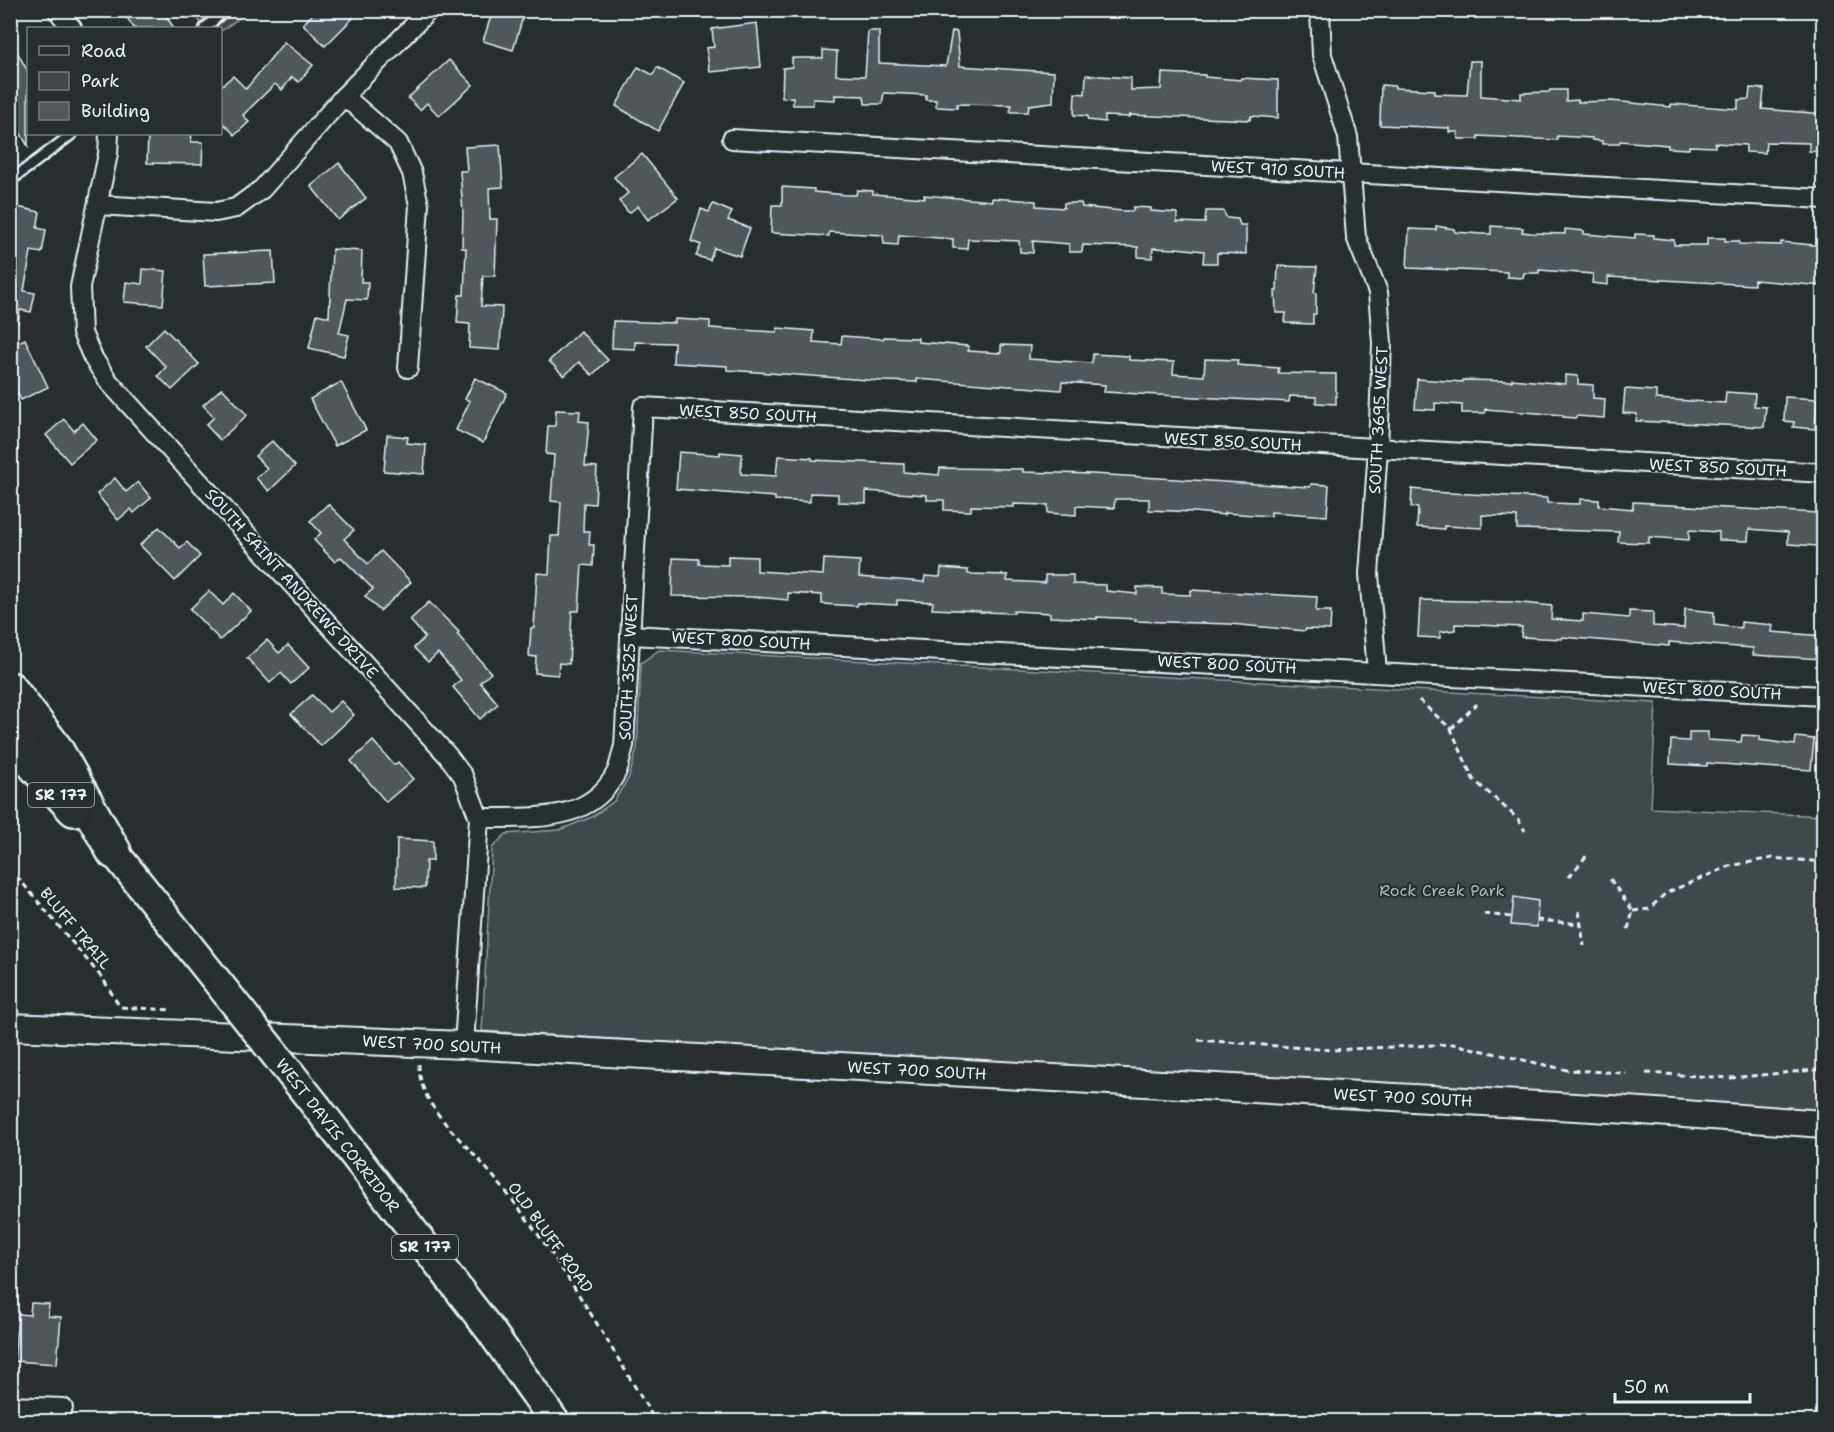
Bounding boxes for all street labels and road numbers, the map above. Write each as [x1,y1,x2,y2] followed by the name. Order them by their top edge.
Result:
[1210,155,1346,184] street label: WEST 910 SOUTH
[1364,346,1393,494] street label: SOUTH 3695 WEST
[679,399,817,428] street label: WEST 850 SOUTH
[1164,427,1302,456] street label: WEST 850 SOUTH
[1649,453,1787,482] street label: WEST 850 SOUTH
[200,484,383,683] street label: SOUTH SAINT ANDREWS DRIVE
[614,593,643,741] street label: SOUTH 3525 WEST
[671,626,811,655] street label: WEST 800 SOUTH
[1157,650,1297,679] street label: WEST 800 SOUTH
[1642,676,1782,705] street label: WEST 800 SOUTH
[28,783,94,807] road number: SR 177
[35,883,116,974] street label: BLUFF TRAIL
[362,1030,502,1059] street label: WEST 700 SOUTH
[271,1054,404,1216] street label: WEST DAVIS CORRIDOR
[847,1056,987,1085] street label: WEST 700 SOUTH
[1333,1083,1473,1112] street label: WEST 700 SOUTH
[503,1178,598,1297] street label: OLD BLUFF ROAD
[392,1235,458,1259] road number: SR 177

